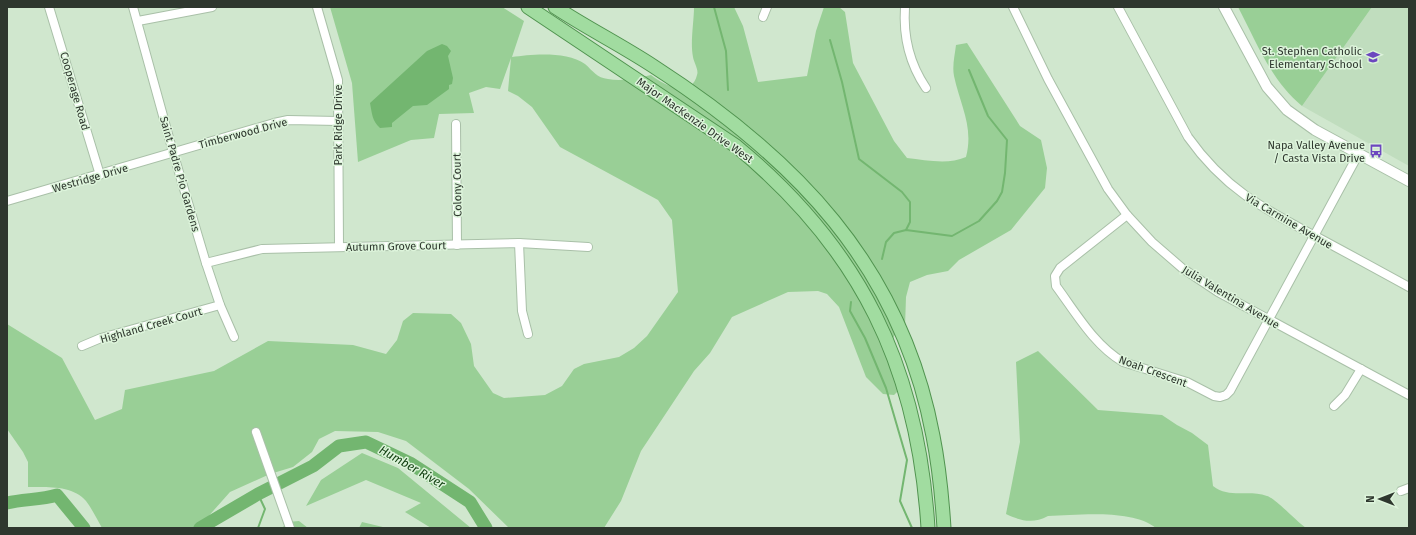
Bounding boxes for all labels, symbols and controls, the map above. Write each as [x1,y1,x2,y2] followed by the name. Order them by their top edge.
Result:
[1262,45,1362,71] place label: St. Stephen Catholic Elementary School
[1365,49,1381,65] school or university icon: St. Stephen Catholic Elementary School
[57,50,92,132] street label: Cooperage Road
[634,75,756,166] street label: Major MacKenzie Drive West
[332,84,345,166] street label: Park Ridge Drive
[157,115,202,233] street label: Saint Padre Pio Gardens
[197,115,289,152] street label: Timberwood Drive
[1267,139,1365,165] place label: Napa Valley Avenue / Casta Vista Drive
[1368,143,1384,159] bus stop icon: Napa Valley Avenue / Casta Vista Drive
[450,153,465,217] street label: Colony Court
[51,161,130,196] street label: Westridge Drive
[1243,191,1335,252] street label: Via Carmine Avenue
[346,239,446,254] street label: Autumn Grove Court
[1180,263,1282,332] street label: Julia Valentina Avenue
[99,305,204,346] street label: Highland Creek Court
[1117,353,1189,390] street label: Noah Crescent
[377,443,448,492] water label: Humber River
[1360,479,1400,519] north arrow
[1364,495,1377,503] text: N

